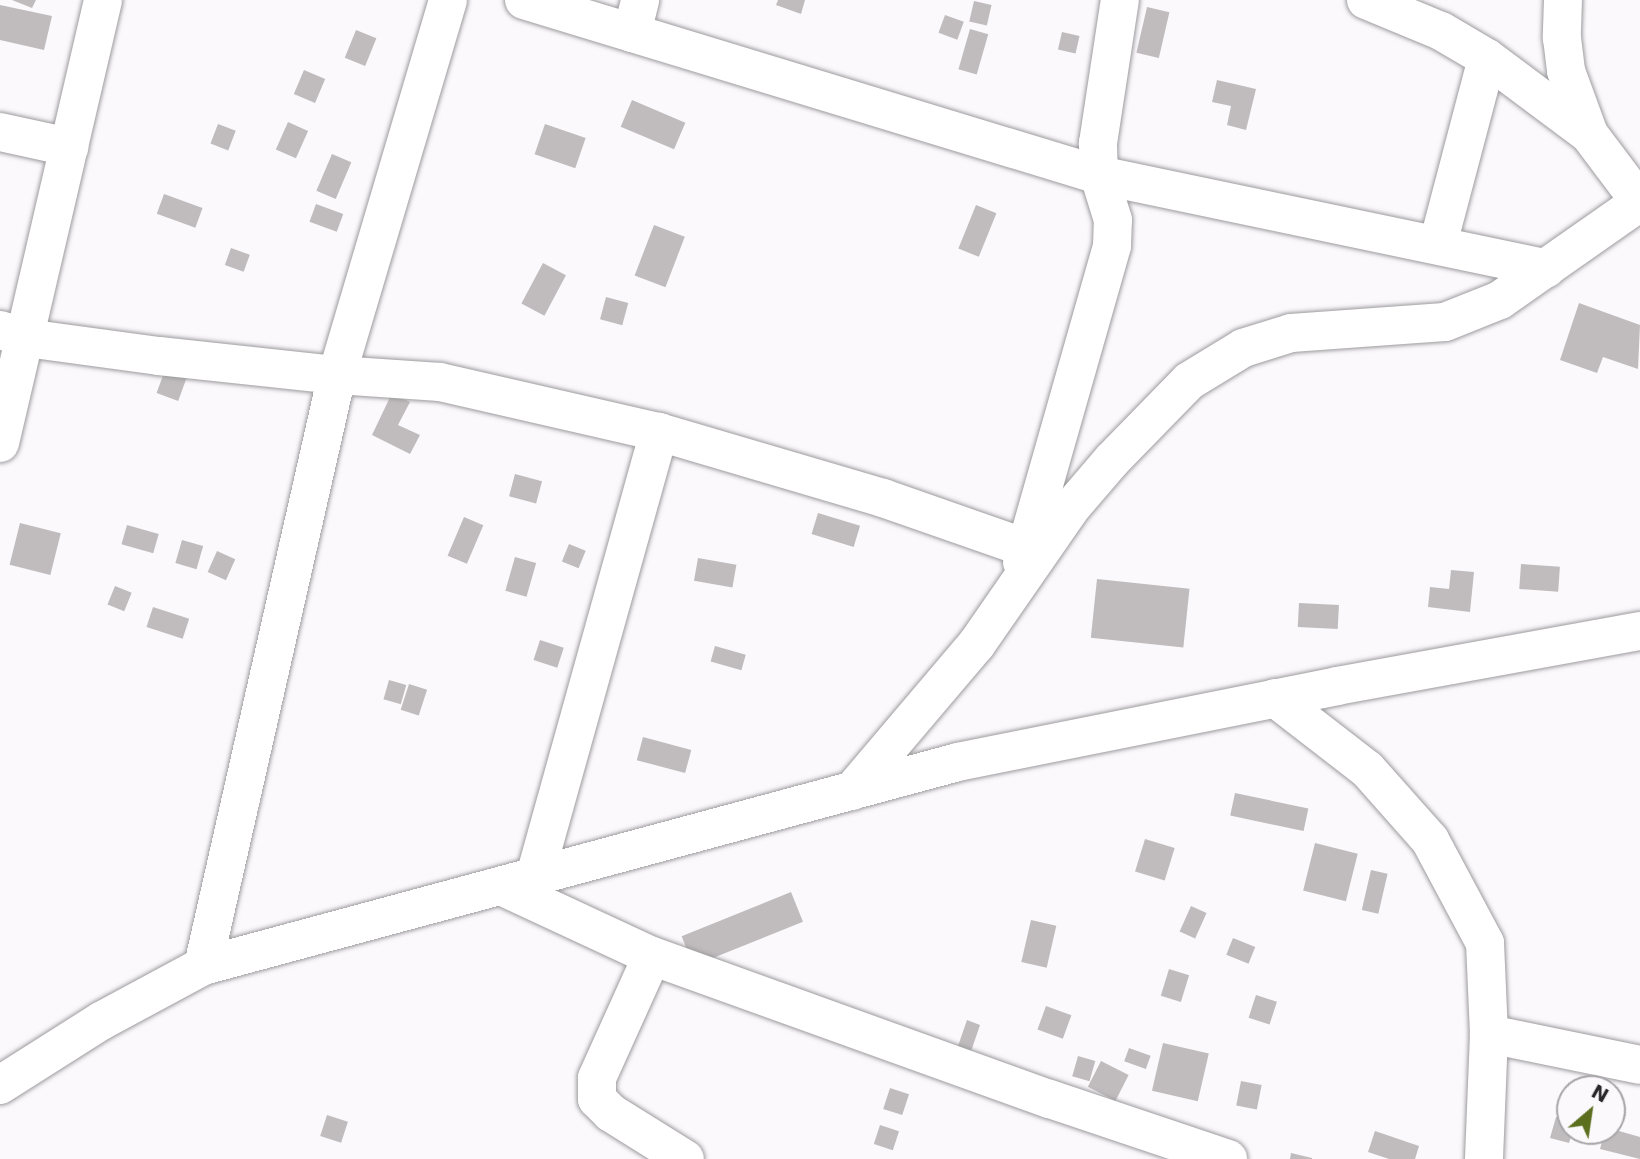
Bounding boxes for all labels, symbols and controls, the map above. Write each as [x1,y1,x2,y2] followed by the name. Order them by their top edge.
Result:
[1556,1075,1626,1145] north arrow
[1588,1080,1613,1107] text: N

